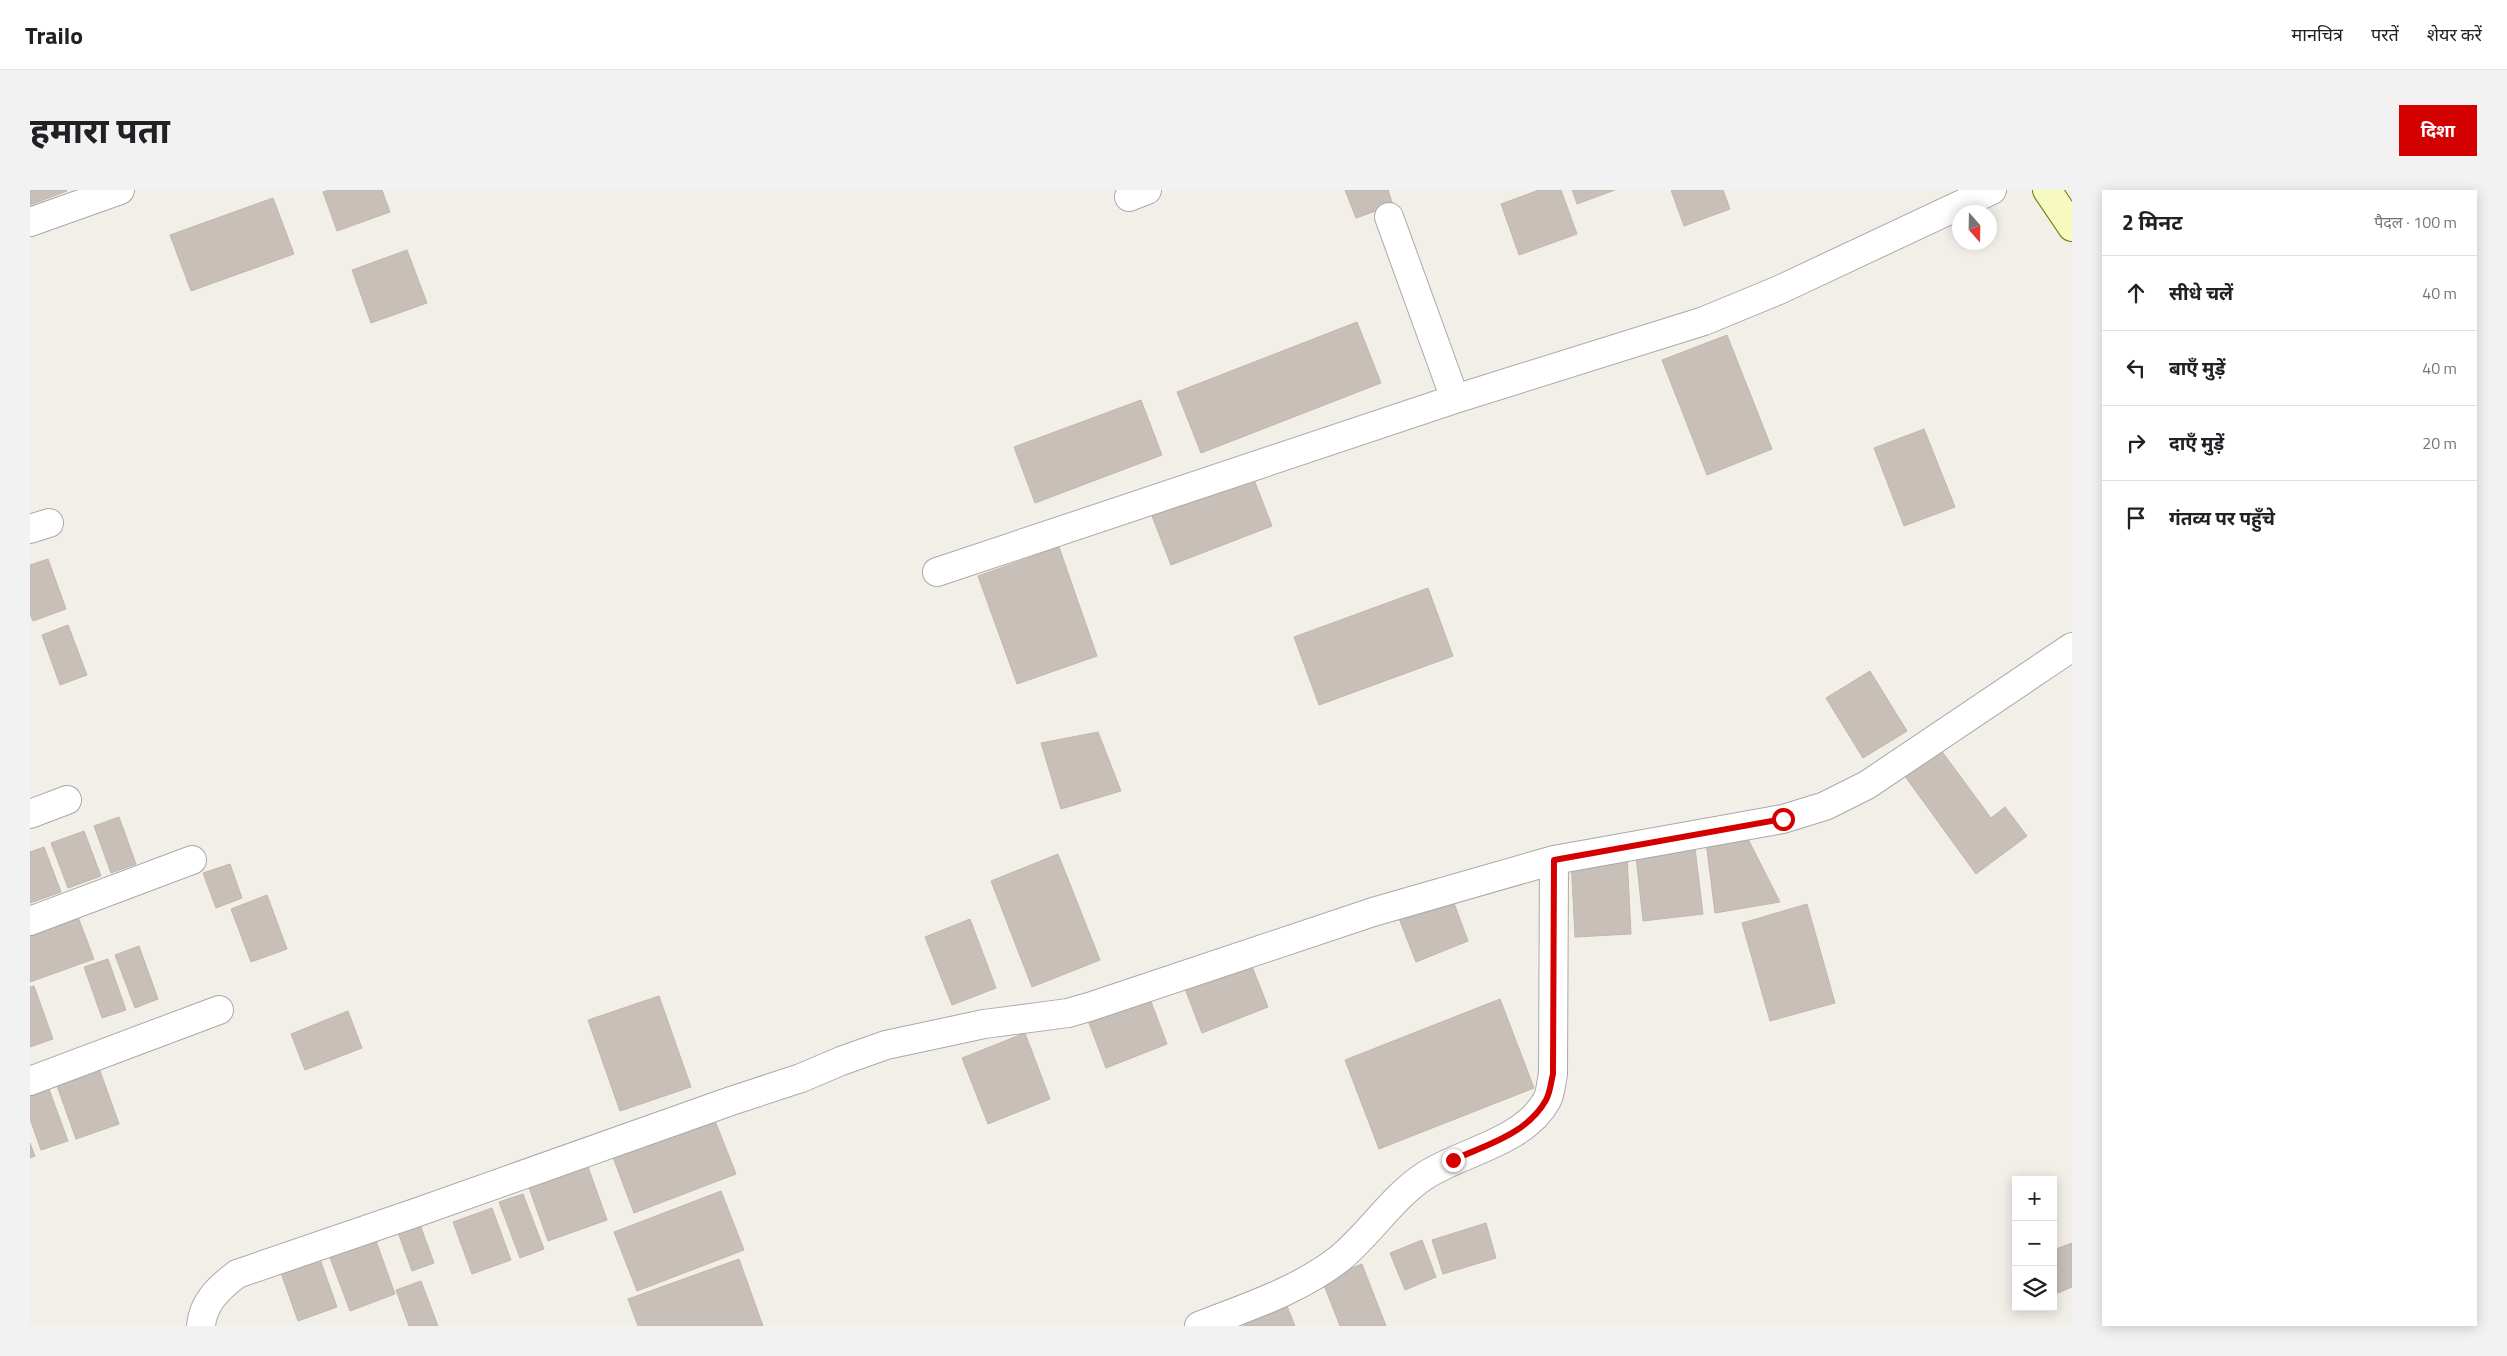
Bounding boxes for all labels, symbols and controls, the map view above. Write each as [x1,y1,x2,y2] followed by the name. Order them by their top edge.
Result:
[25,17,83,53] text: Trailo
[2291,21,2343,48] text: मानचित्र
[2371,21,2399,48] text: परतें
[2427,21,2482,48] text: शेयर करें
[30,103,170,157] text: हमारा पता
[2399,105,2477,156] button: दिशा
[1952,205,1997,250] north arrow
[2122,206,2182,238] text: 2 मिनट
[2374,210,2457,234] text: पैदल · 100 m
[2169,278,2233,307] text: सीधे चलें
[2122,279,2150,307] icon: ahead
[2422,281,2457,305] text: 40 m
[2169,353,2225,382] text: बाएँ मुड़ें
[2122,354,2150,382] icon: left
[2422,356,2457,380] text: 40 m
[2169,428,2224,457] text: दाएँ मुड़ें
[2122,429,2150,457] icon: right
[2422,431,2457,455] text: 20 m
[2169,503,2275,532] text: गंतव्य पर पहुँचे
[2122,504,2150,532] icon: arrive
[1772,808,1795,831] route start
[1442,1149,1465,1172] route end
[2012,1176,2057,1311] map controls
[2012,1176,2057,1221] button: +
[2012,1221,2057,1266] button: −
[2012,1266,2057,1311] button: layers

